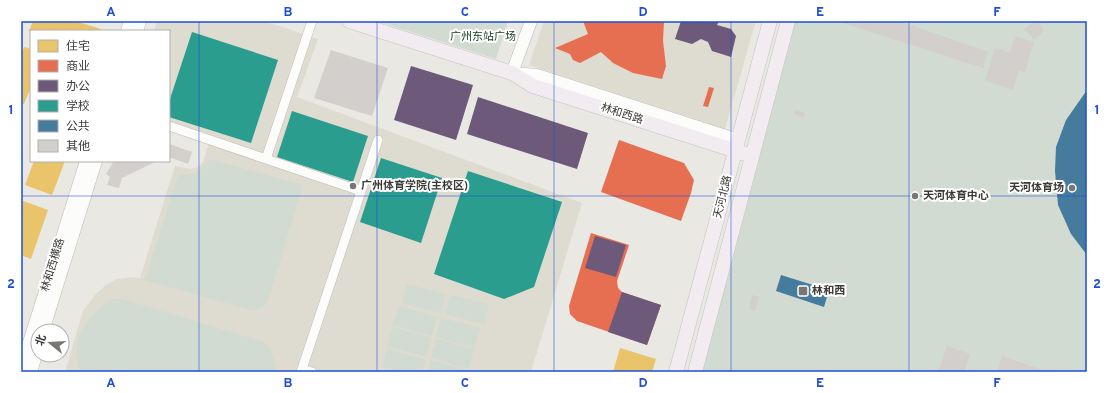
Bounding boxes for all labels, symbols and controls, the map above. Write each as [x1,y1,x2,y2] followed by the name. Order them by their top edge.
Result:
[106,5,116,21] text: A
[284,5,293,21] text: B
[461,5,469,21] text: C
[638,5,648,21] text: D
[816,5,824,21] text: E
[993,5,1001,21] text: F
[30,30,170,162] legend
[450,30,516,44] park label: 广州东站广场
[66,39,90,55] text: 住宅
[66,59,90,75] text: 商业
[66,79,90,95] text: 办公
[66,99,90,115] text: 学校
[599,101,645,127] street label: 林和西路
[8,103,14,119] text: 1
[1094,103,1100,119] text: 1
[66,119,90,135] text: 公共
[66,139,90,155] text: 其他
[711,174,735,220] street label: 天河北路
[361,179,468,193] place label: 广州体育学院(主校区)
[348,181,358,191] marker: 广州体育学院(主校区)
[1009,181,1064,195] place label: 天河体育场
[1067,183,1077,193] marker: 天河体育场
[923,189,989,203] place label: 天河体育中心
[910,191,920,201] marker: 天河体育中心
[38,237,68,293] street label: 林和西横路
[7,277,15,293] text: 2
[1093,277,1101,293] text: 2
[812,284,845,298] place label: 林和西
[797,285,809,297] marker: 林和西
[30,323,70,363] north arrow
[33,333,50,348] text: 北
[106,376,116,392] text: A
[284,376,293,392] text: B
[461,376,469,392] text: C
[638,376,648,392] text: D
[816,376,824,392] text: E
[993,376,1001,392] text: F

